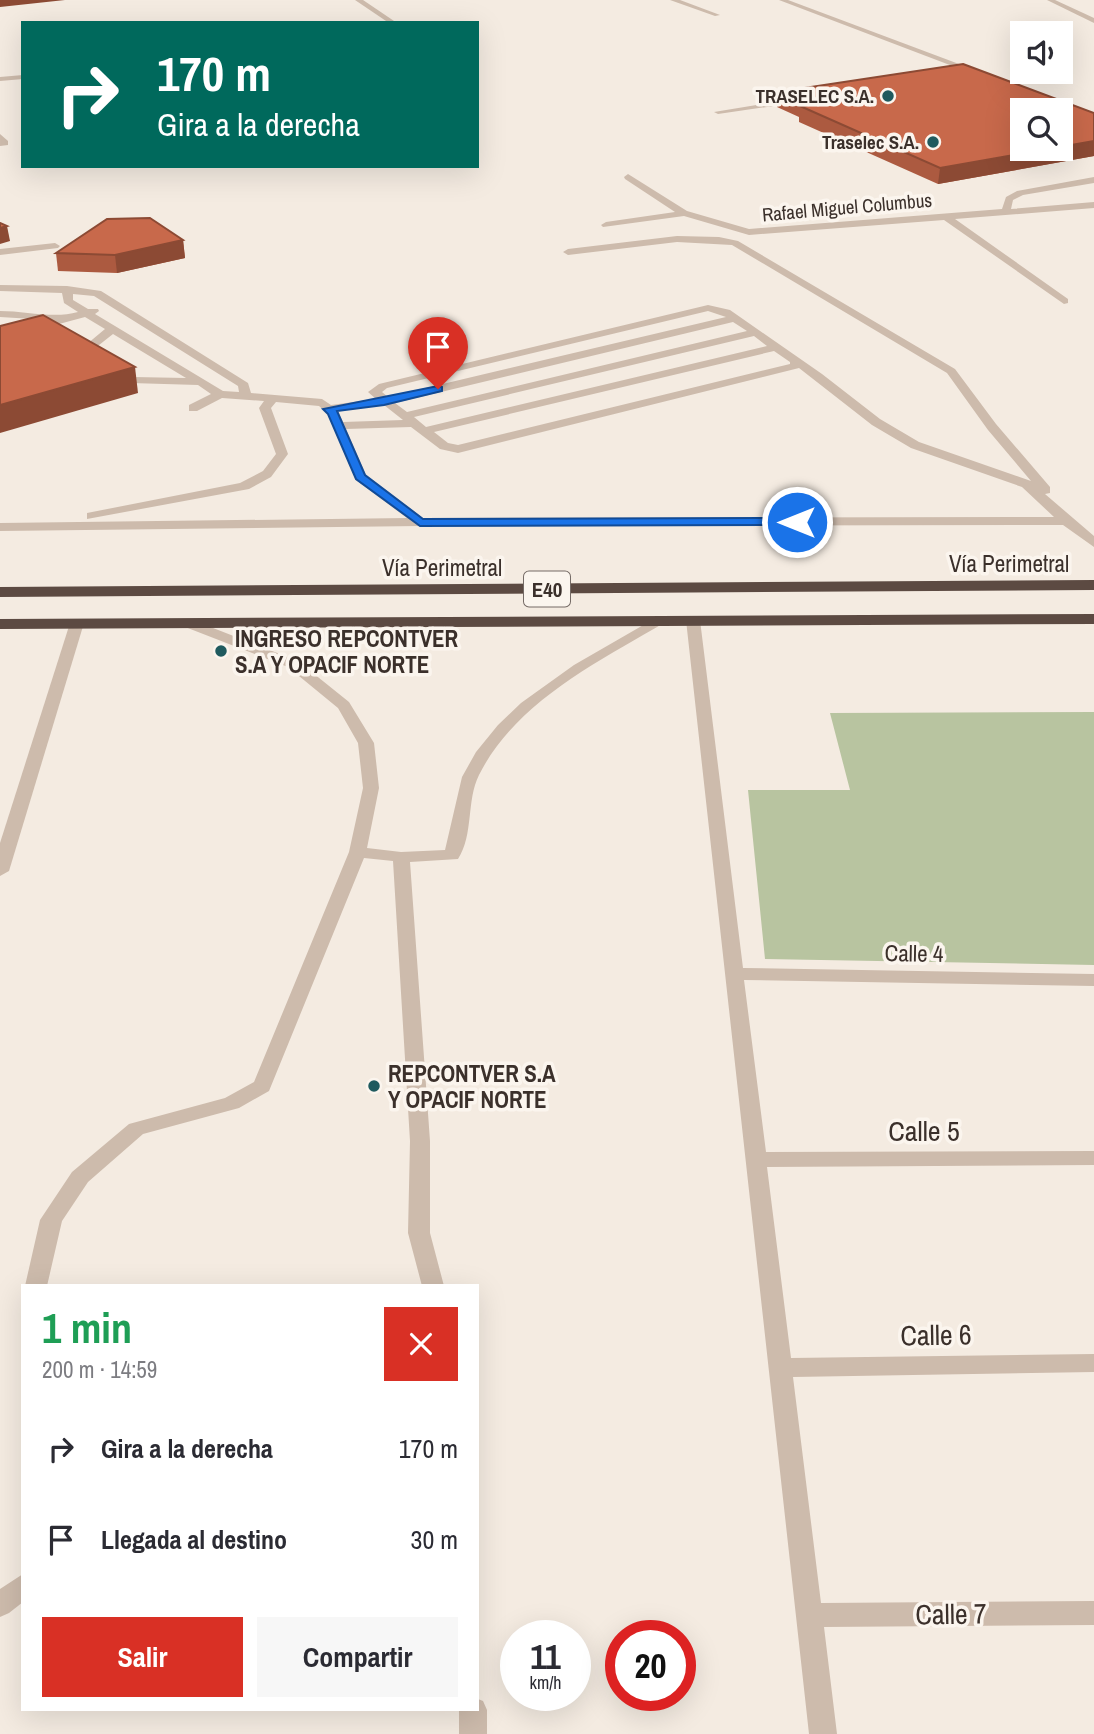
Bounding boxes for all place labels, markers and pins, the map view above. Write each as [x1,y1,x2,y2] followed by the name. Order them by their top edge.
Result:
[755,83,874,109] place label: TRASELEC S.A.
[880,88,896,104] marker: TRASELEC S.A.
[822,129,919,155] place label: Traselec S.A.
[925,134,941,150] marker: Traselec S.A.
[408,317,468,389] pin
[235,623,459,680] place label: INGRESO REPCONTVER S.A Y OPACIF NORTE
[213,643,229,659] marker: INGRESO REPCONTVER S.A Y OPACIF NORTE
[388,1058,556,1115] place label: REPCONTVER S.A Y OPACIF NORTE
[366,1078,382,1094] marker: REPCONTVER S.A Y OPACIF NORTE

